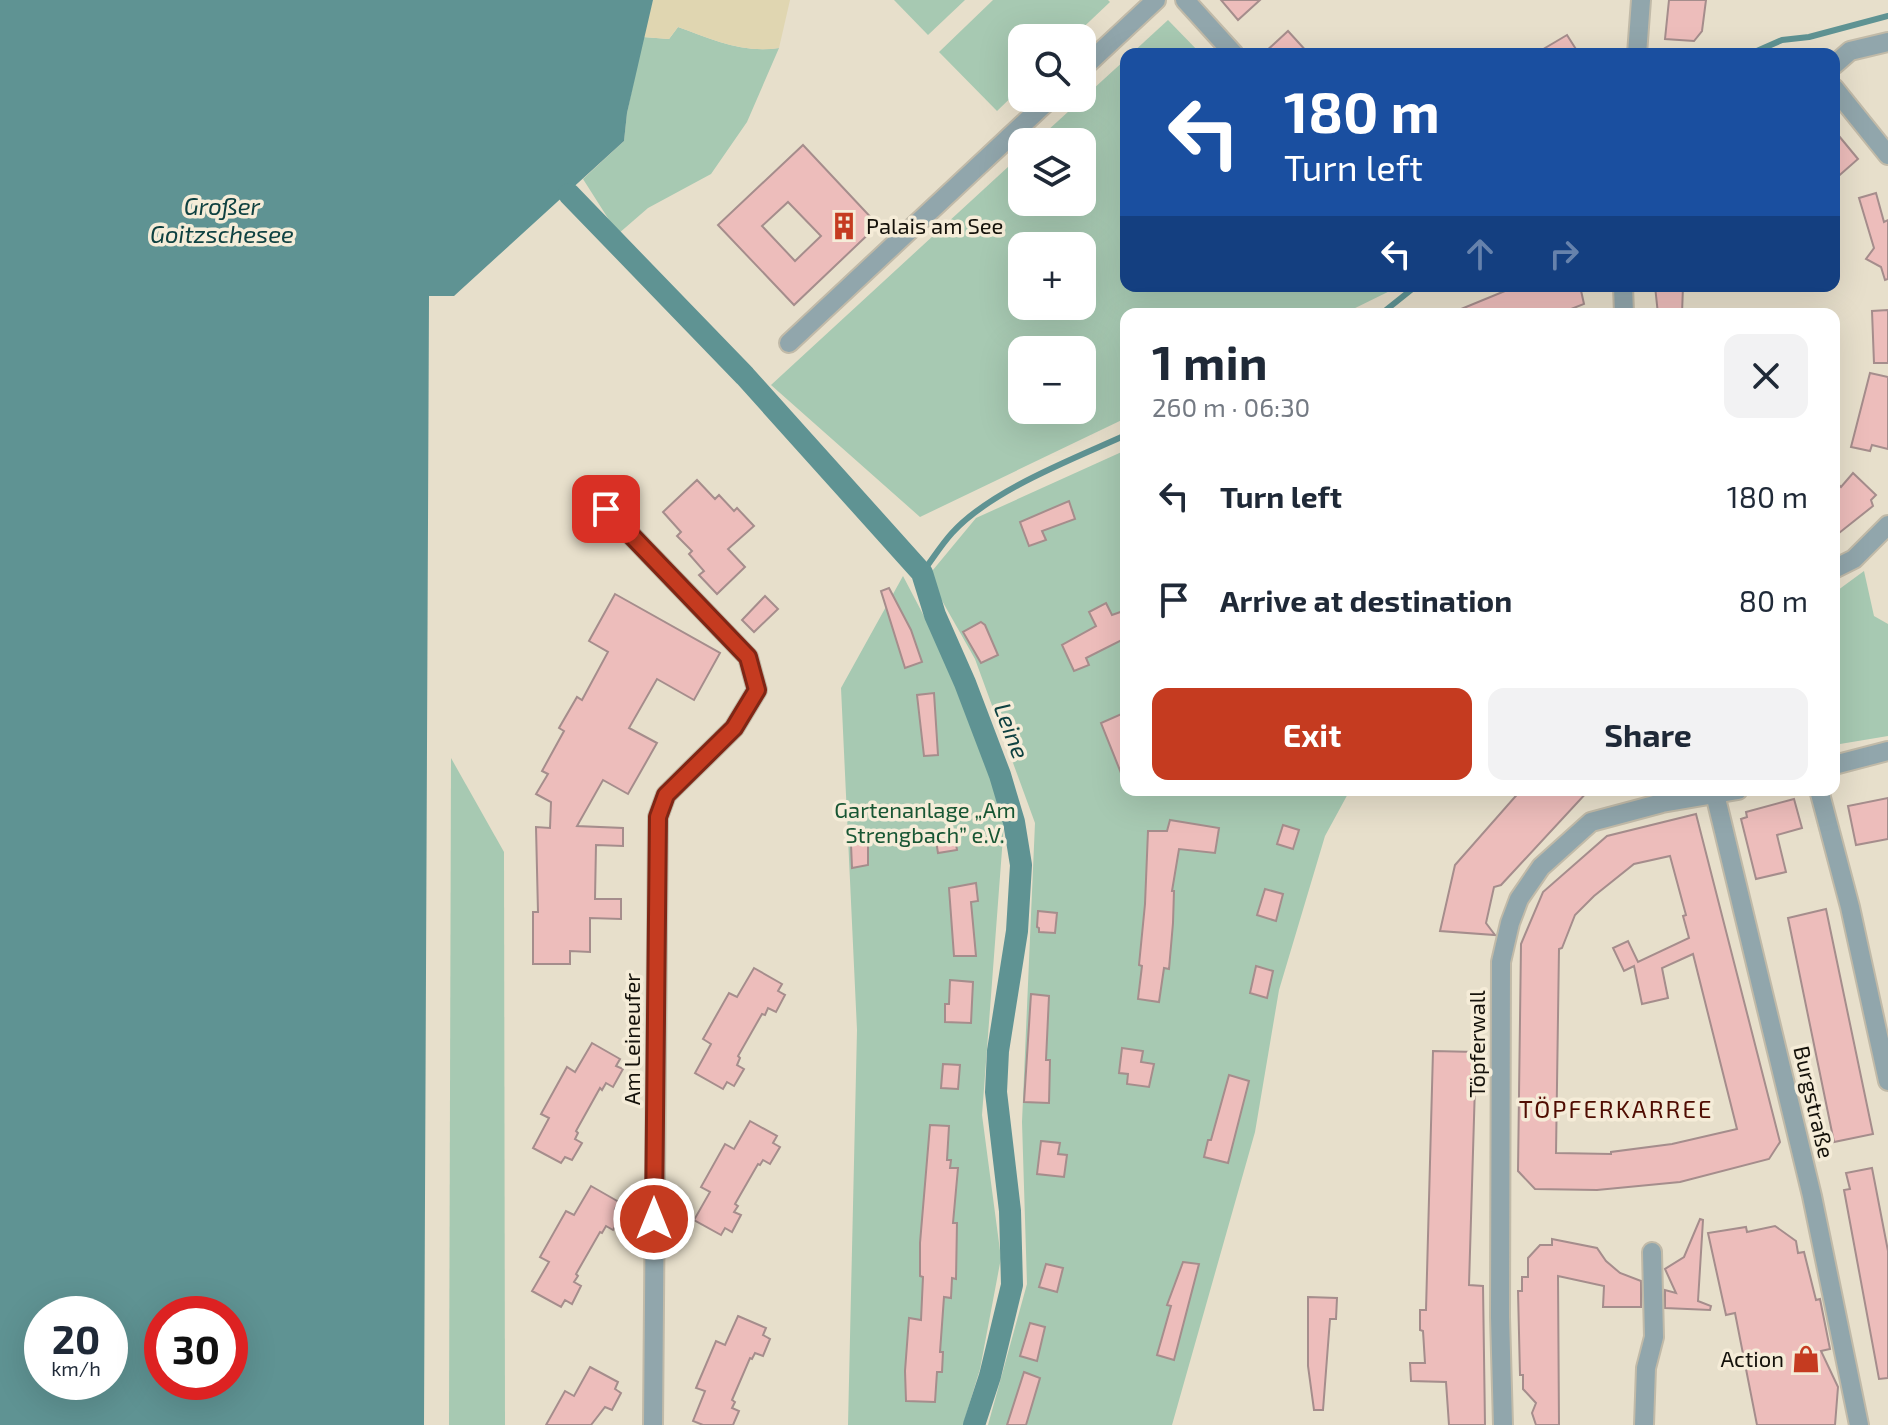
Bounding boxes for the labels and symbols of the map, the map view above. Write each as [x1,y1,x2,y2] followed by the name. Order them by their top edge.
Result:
[150,191,294,248] water label: Großer Goitzschesee
[829,211,859,241] building icon: Palais am See
[866,212,1003,238] place label: Palais am See
[572,475,640,543] pin
[989,698,1036,763] water label: Leine
[834,796,1016,847] park label: Gartenanlage „Am Strengbach” e.V.
[618,973,644,1105] street label: Am Leineufer
[1463,990,1489,1098] street label: Töpferwall
[1789,1043,1840,1160] street label: Burgstraße
[1519,1094,1713,1123] district label: TÖPFERKARREE
[612,1177,696,1261] position arrow
[144,1296,248,1400] speed limit sign: 30
[1791,1344,1821,1374] shop icon: Action
[1720,1345,1784,1371] place label: Action

